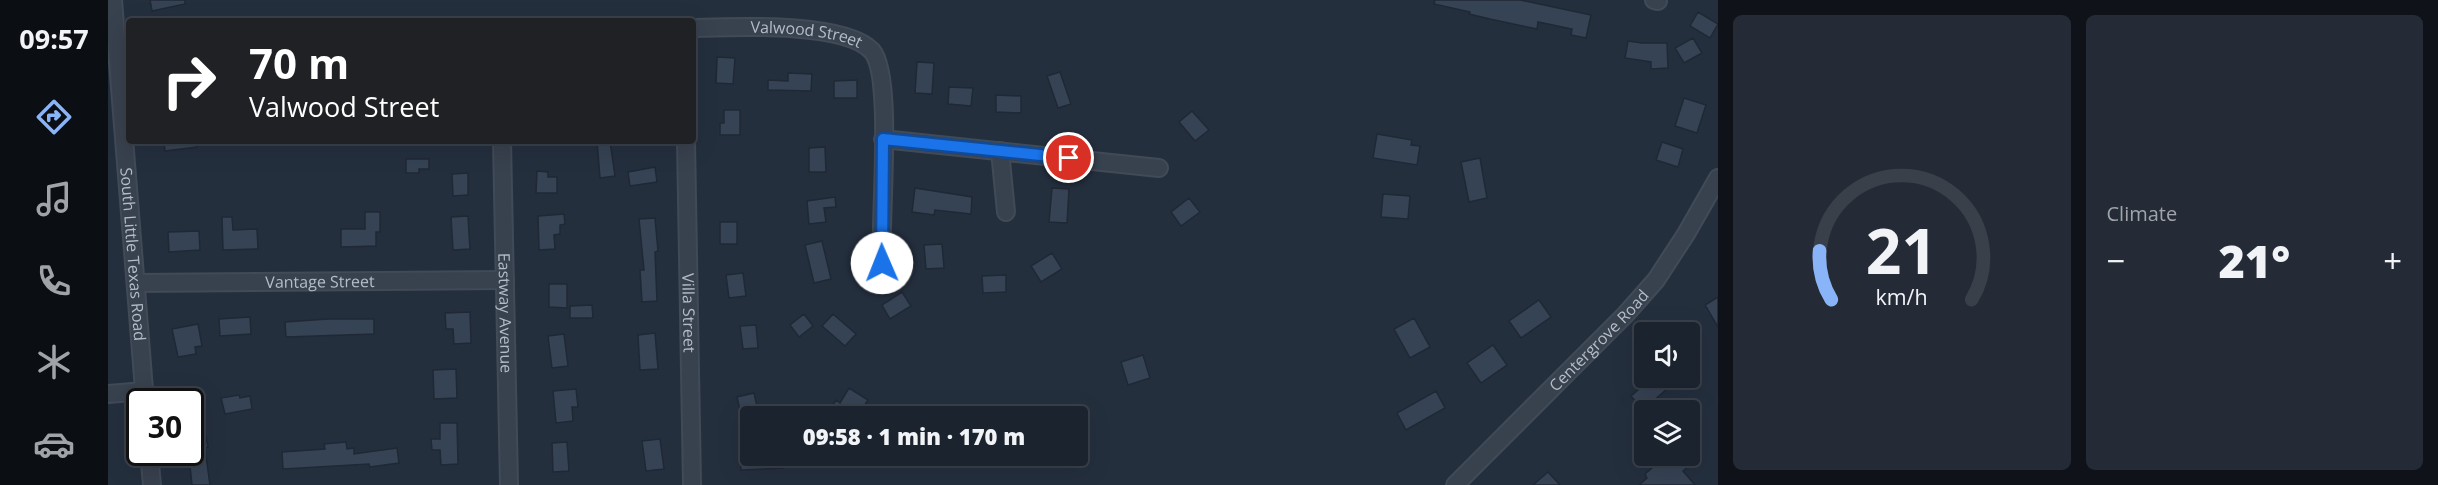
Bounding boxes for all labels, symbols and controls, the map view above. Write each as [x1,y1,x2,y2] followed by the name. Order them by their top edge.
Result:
[750,16,866,53] street label: Valwood Street
[19,20,89,57] text: 09:57
[249,34,349,91] text: 70 m
[150,42,228,120] icon: right
[249,88,439,125] text: Valwood Street
[33,96,75,138] icon: directions
[1043,132,1094,183] pin
[1052,141,1085,174] icon: arrive
[115,167,151,342] street label: South Little Texas Road
[33,178,75,220] icon: music
[2107,200,2177,227] text: Climate
[1866,207,1937,292] text: 21
[2218,230,2290,291] text: 21°
[850,231,914,295] position arrow
[2107,238,2125,283] text: −
[2383,238,2402,283] text: +
[493,253,518,373] street label: Eastway Avenue
[33,260,75,302] icon: phone
[265,270,375,293] street label: Vantage Street
[677,273,701,353] street label: Villa Street
[1876,282,1928,311] text: km/h
[1544,285,1654,396] street label: Centergrove Road
[1634,322,1700,466] map controls
[1634,322,1700,388] button: sound
[33,341,75,383] icon: climate
[126,388,204,466] speed limit sign: 30
[1634,400,1700,466] button: layers
[803,421,1025,451] text: 09:58 · 1 min · 170 m
[33,423,75,465] icon: car

